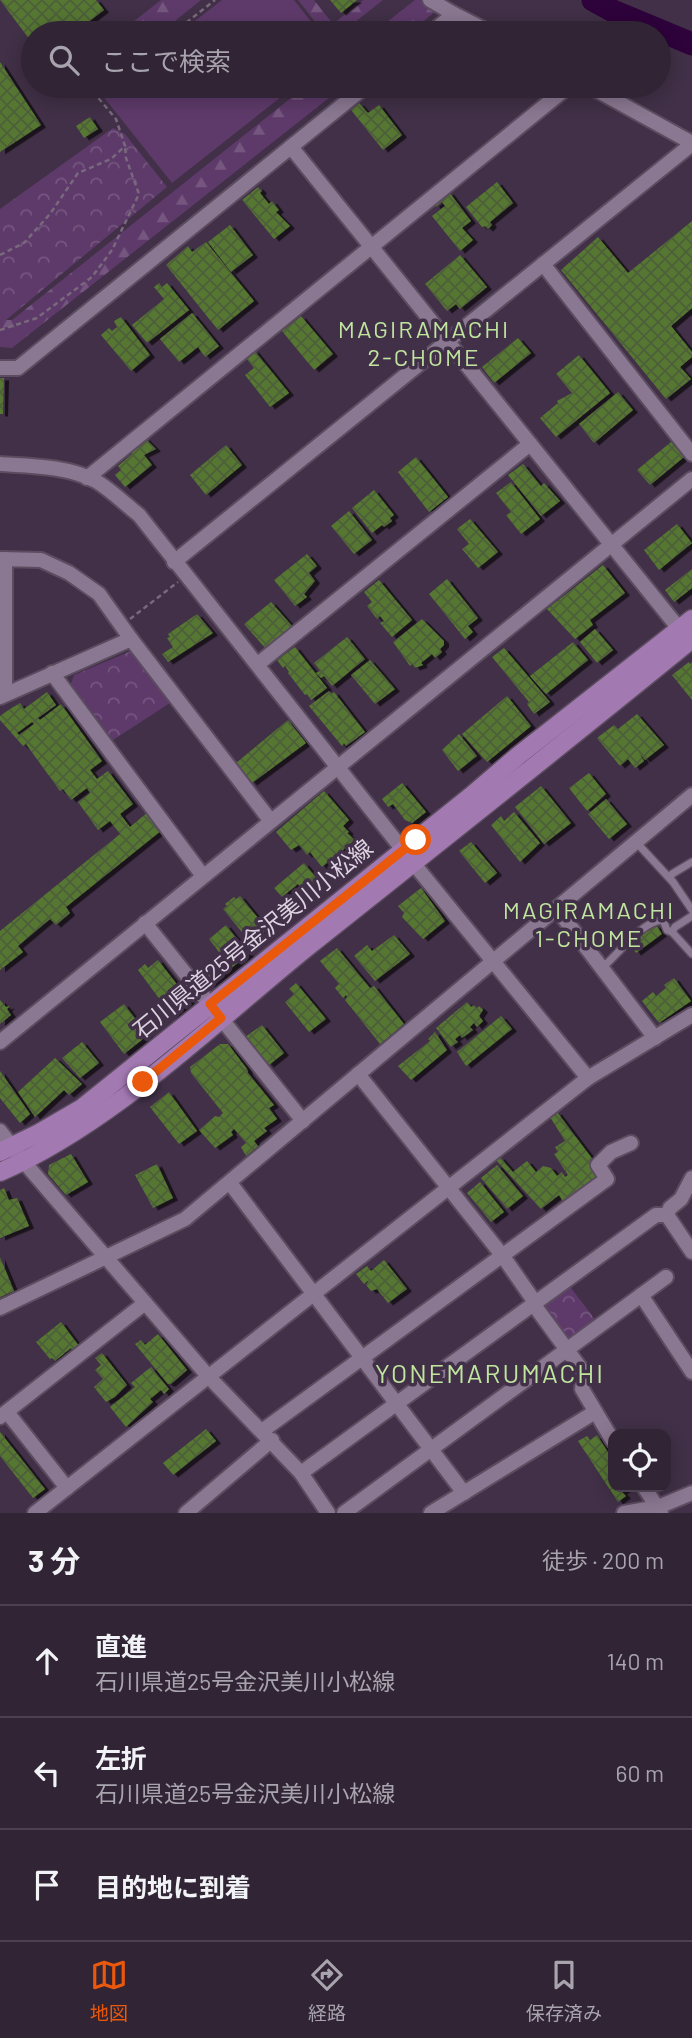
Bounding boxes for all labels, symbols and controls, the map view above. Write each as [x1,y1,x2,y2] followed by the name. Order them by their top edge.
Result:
[21,21,671,98] search box
[45,41,83,79] icon: search
[101,45,231,76] text: ここで検索
[338,314,510,371] district label: MAGIRAMACHI 2-CHOME
[400,824,431,855] route start
[127,833,378,1044] street label: 石川県道25号金沢美川小松線
[503,895,675,952] district label: MAGIRAMACHI 1-CHOME
[127,1066,158,1097] route end
[375,1357,605,1388] district label: YONEMARUMACHI
[608,1429,671,1492] map controls
[608,1429,671,1492] button: locate
[28,1542,80,1578] text: 3 分
[542,1546,664,1574] text: 徒歩 · 200 m
[95,1630,147,1661] text: 直進
[28,1642,66,1680] icon: ahead
[607,1647,664,1675] text: 140 m
[95,1667,395,1695] text: 石川県道25号金沢美川小松線
[95,1742,147,1773] text: 左折
[28,1754,66,1792] icon: left
[616,1759,664,1787] text: 60 m
[95,1779,395,1807] text: 石川県道25号金沢美川小松線
[28,1866,66,1904] icon: arrive
[95,1871,251,1902] text: 目的地に到着
[90,1956,128,2025] tab: 地図
[308,1956,346,2025] tab: 経路
[526,1956,602,2025] tab: 保存済み

